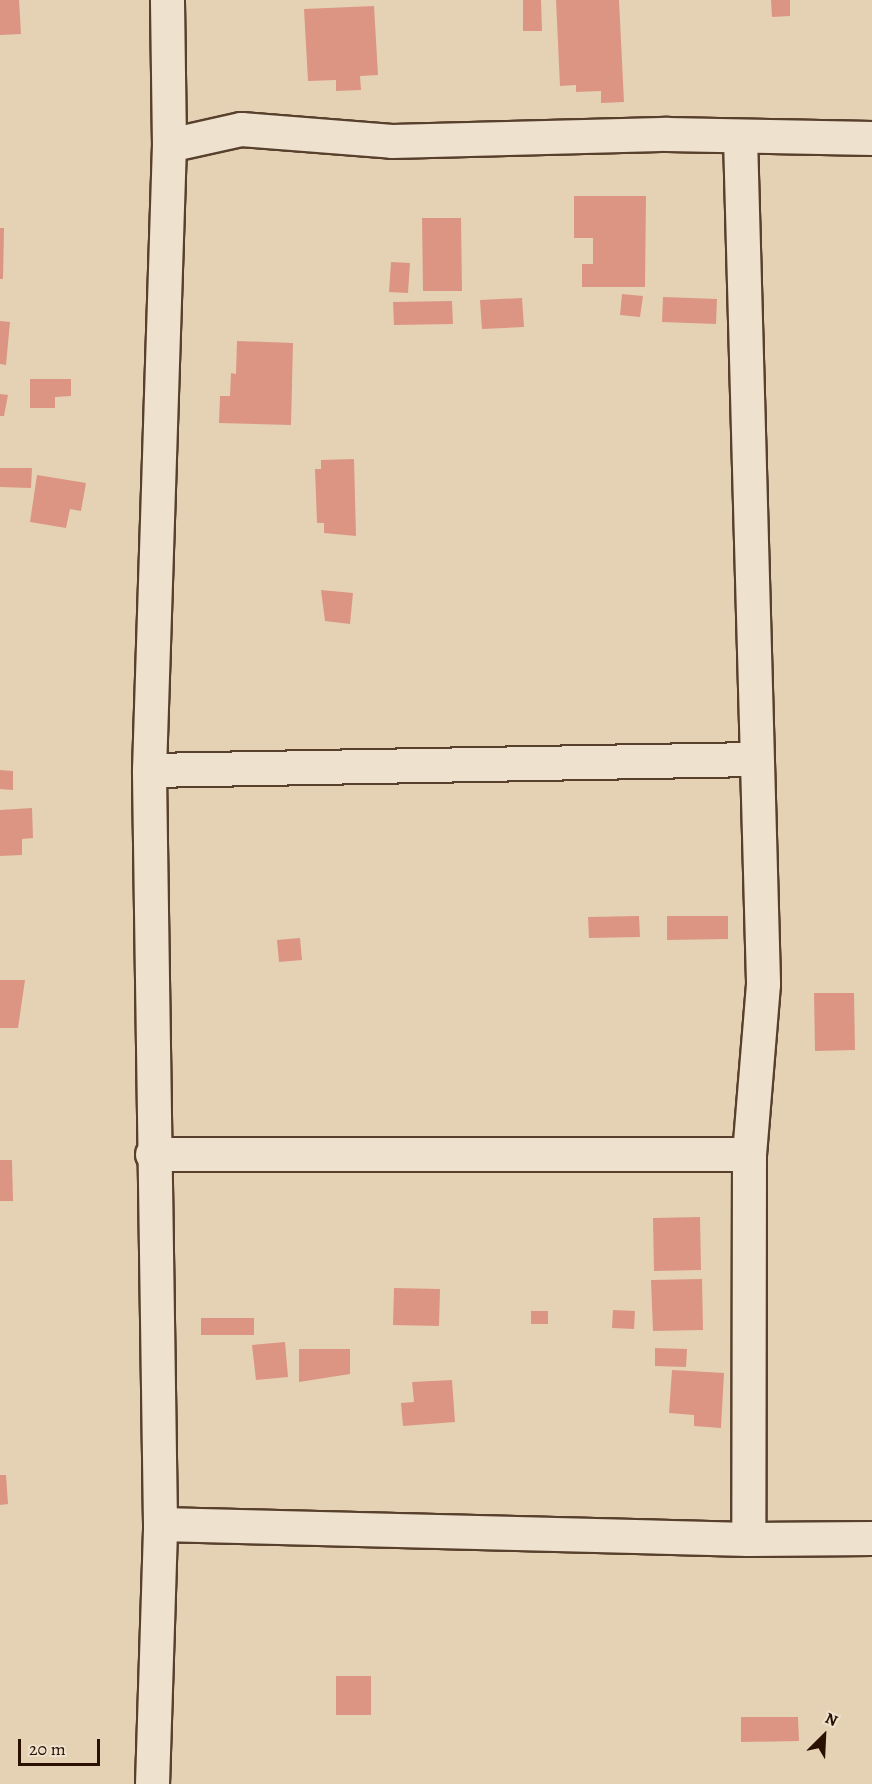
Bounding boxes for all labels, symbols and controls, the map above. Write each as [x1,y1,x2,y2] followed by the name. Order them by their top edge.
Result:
[794,1706,854,1766] north arrow
[822,1707,841,1732] text: N
[21,1727,104,1765] scale bar
[29,1737,66,1761] text: 20 m

